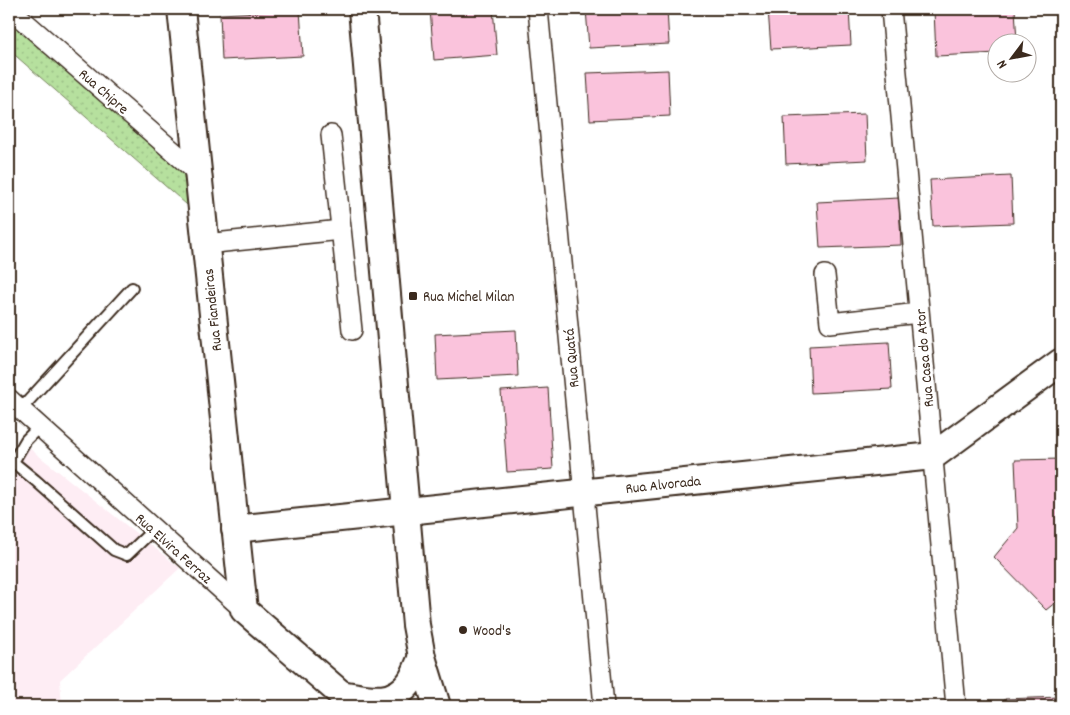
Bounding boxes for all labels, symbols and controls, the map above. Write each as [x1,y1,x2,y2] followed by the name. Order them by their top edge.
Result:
[988,32,1038,82] north arrow
[992,56,1013,72] text: N
[73,64,133,121] street label: Rua Chipre
[199,267,229,352] street label: Rua Fiandeiras
[423,287,514,309] place label: Rua Michel Milan
[407,290,419,302] marker: Rua Michel Milan
[911,307,941,408] street label: Rua Casa do Ator
[559,327,587,388] street label: Rua Quatá
[624,471,703,501] street label: Rua Alvorada
[129,509,216,590] street label: Rua Elvira Ferraz
[473,621,511,643] place label: Wood's
[457,624,469,636] marker: Wood's

